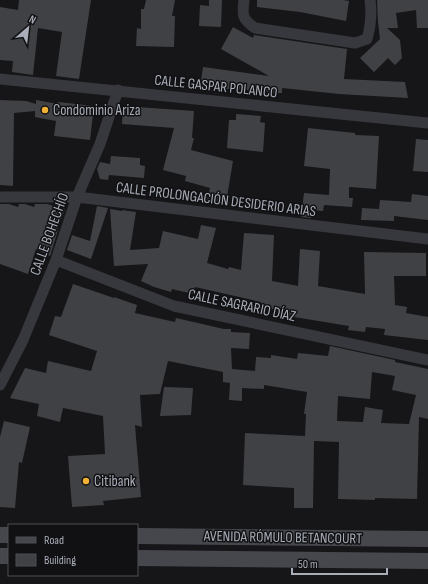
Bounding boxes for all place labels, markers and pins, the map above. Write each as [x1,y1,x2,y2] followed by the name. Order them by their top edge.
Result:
[53,101,141,120] place label: Condominio Ariza
[40,105,50,115] marker: Condominio Ariza
[94,472,136,491] place label: Citibank
[81,476,91,486] marker: Citibank

